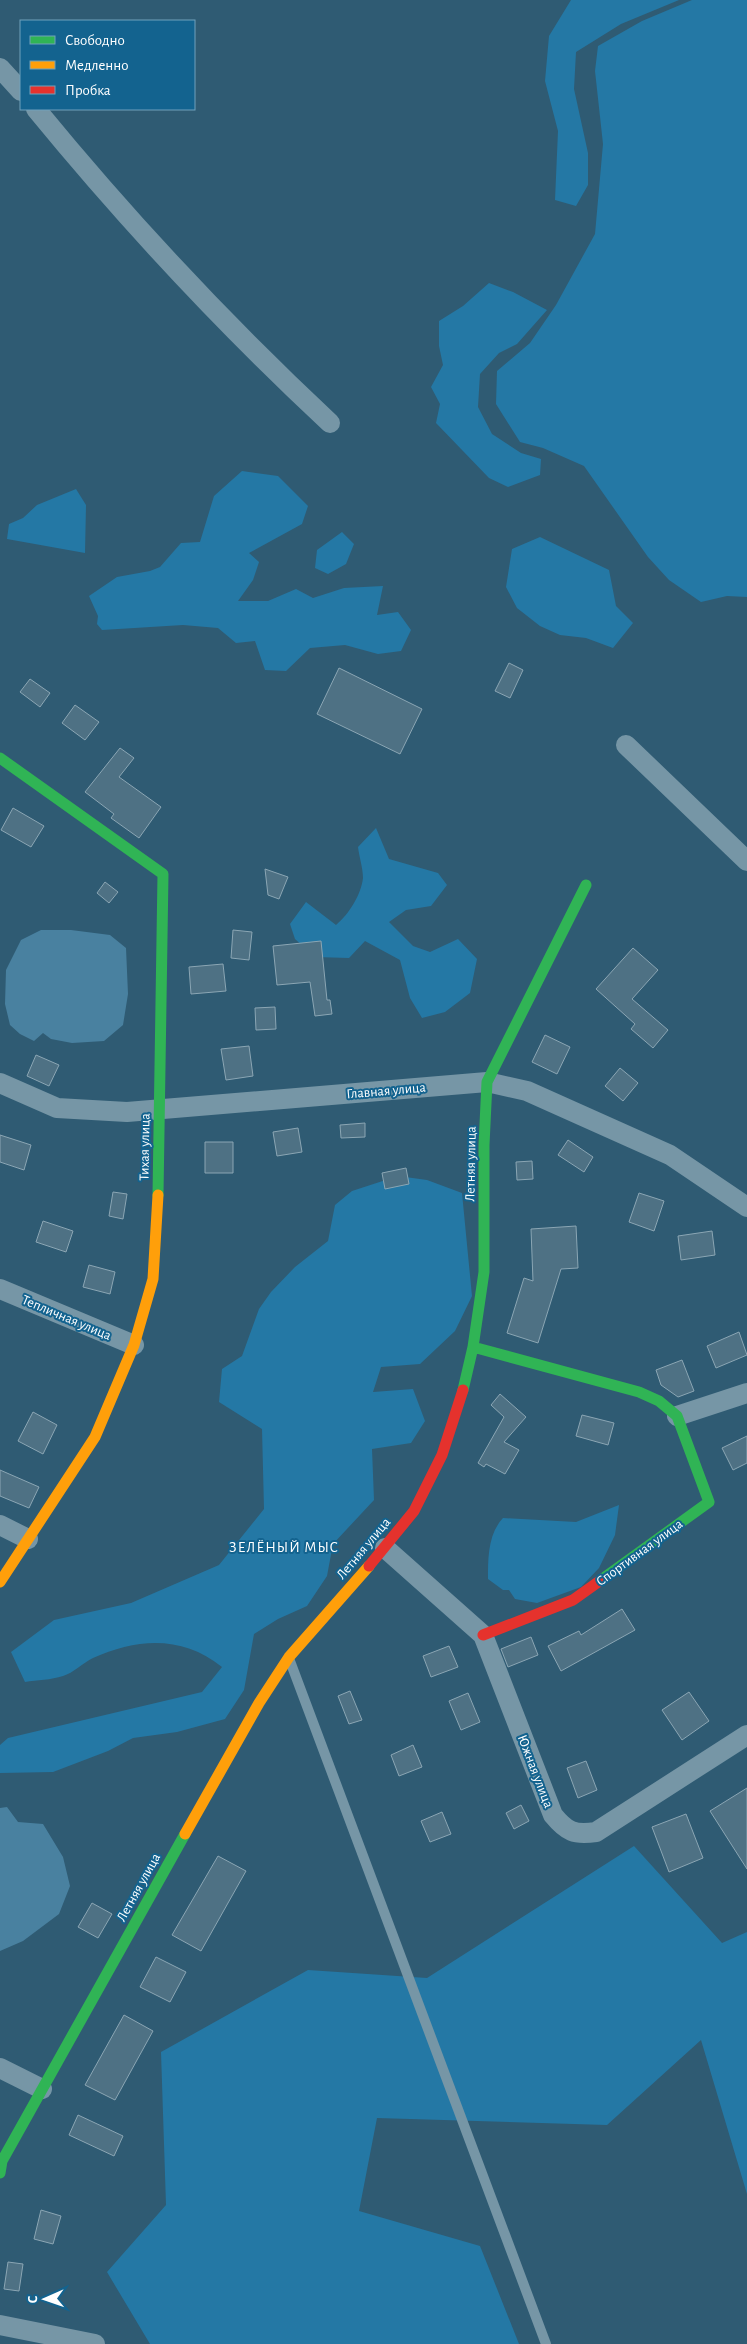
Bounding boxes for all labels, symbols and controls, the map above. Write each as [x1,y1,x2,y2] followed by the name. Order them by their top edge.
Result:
[20,20,195,110] legend
[65,33,125,48] text: Свободно
[65,58,129,73] text: Медленно
[65,83,111,98] text: Пробка
[346,1081,427,1101] street label: Главная улица
[137,1113,153,1181] street label: Тихая улица
[463,1126,479,1202] street label: Летняя улица
[20,1293,114,1343] street label: Тепличная улица
[334,1515,394,1582] street label: Летняя улица
[594,1516,686,1589] street label: Спортивная улица
[229,1539,339,1555] district label: ЗЕЛЁНЫЙ МЫС
[515,1733,556,1810] street label: Южная улица
[114,1851,164,1924] street label: Летняя улица
[20,2274,70,2324] north arrow
[26,2295,40,2304] text: С

